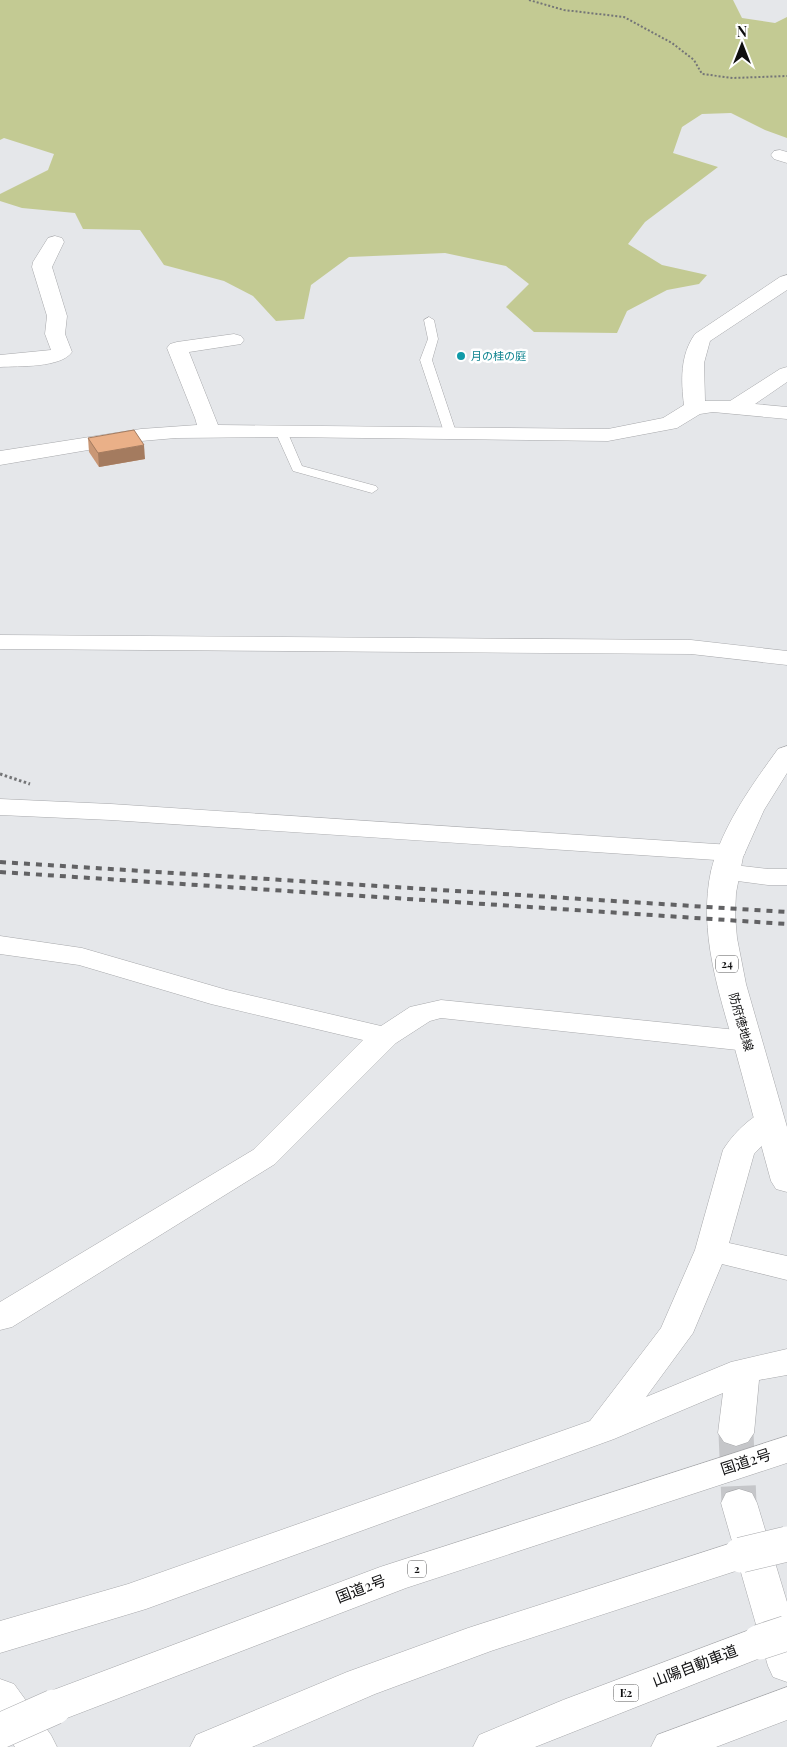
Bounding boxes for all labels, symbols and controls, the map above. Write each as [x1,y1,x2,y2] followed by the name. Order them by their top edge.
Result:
[717,20,767,70] north arrow
[737,22,747,41] text: N
[471,348,526,363] place label: 月の桂の庭
[455,350,467,362] marker: 月の桂の庭
[716,956,738,972] road number: 24
[726,991,758,1053] street label: 防府徳地線
[718,1443,774,1479] street label: 国道2号
[408,1560,426,1578] road number: 2
[333,1569,389,1607] street label: 国道2号
[649,1640,740,1691] street label: 山陽自動車道
[614,1685,638,1702] road number: E2

